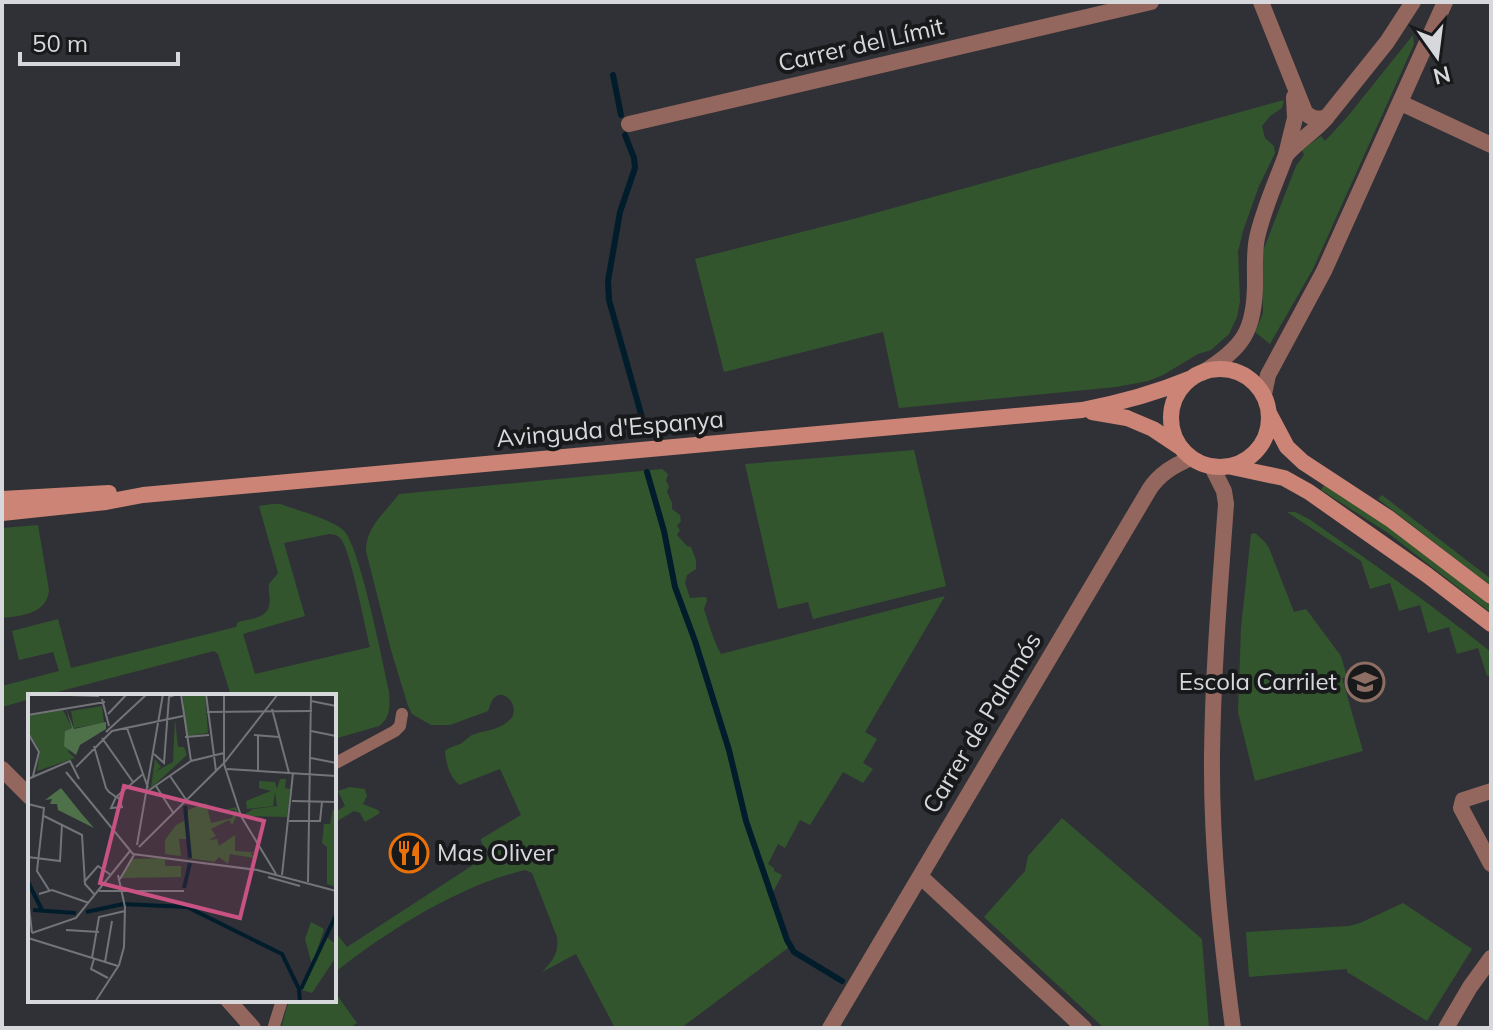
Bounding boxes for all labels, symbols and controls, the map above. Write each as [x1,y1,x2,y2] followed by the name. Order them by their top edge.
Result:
[775,10,947,78] street label: Carrer del Límit
[20,16,178,66] scale bar
[1397,16,1477,96] north arrow
[32,28,88,58] text: 50 m
[1430,60,1453,91] text: N
[495,403,725,453] street label: Avinguda d'Espanya
[915,627,1047,818] street label: Carrer de Palamós
[1344,661,1386,703] school or university icon: Escola Carrilet
[1179,666,1337,696] place label: Escola Carrilet
[28,694,336,1002] inset map
[388,832,430,874] restaurant icon: Mas Oliver
[437,837,555,867] place label: Mas Oliver

